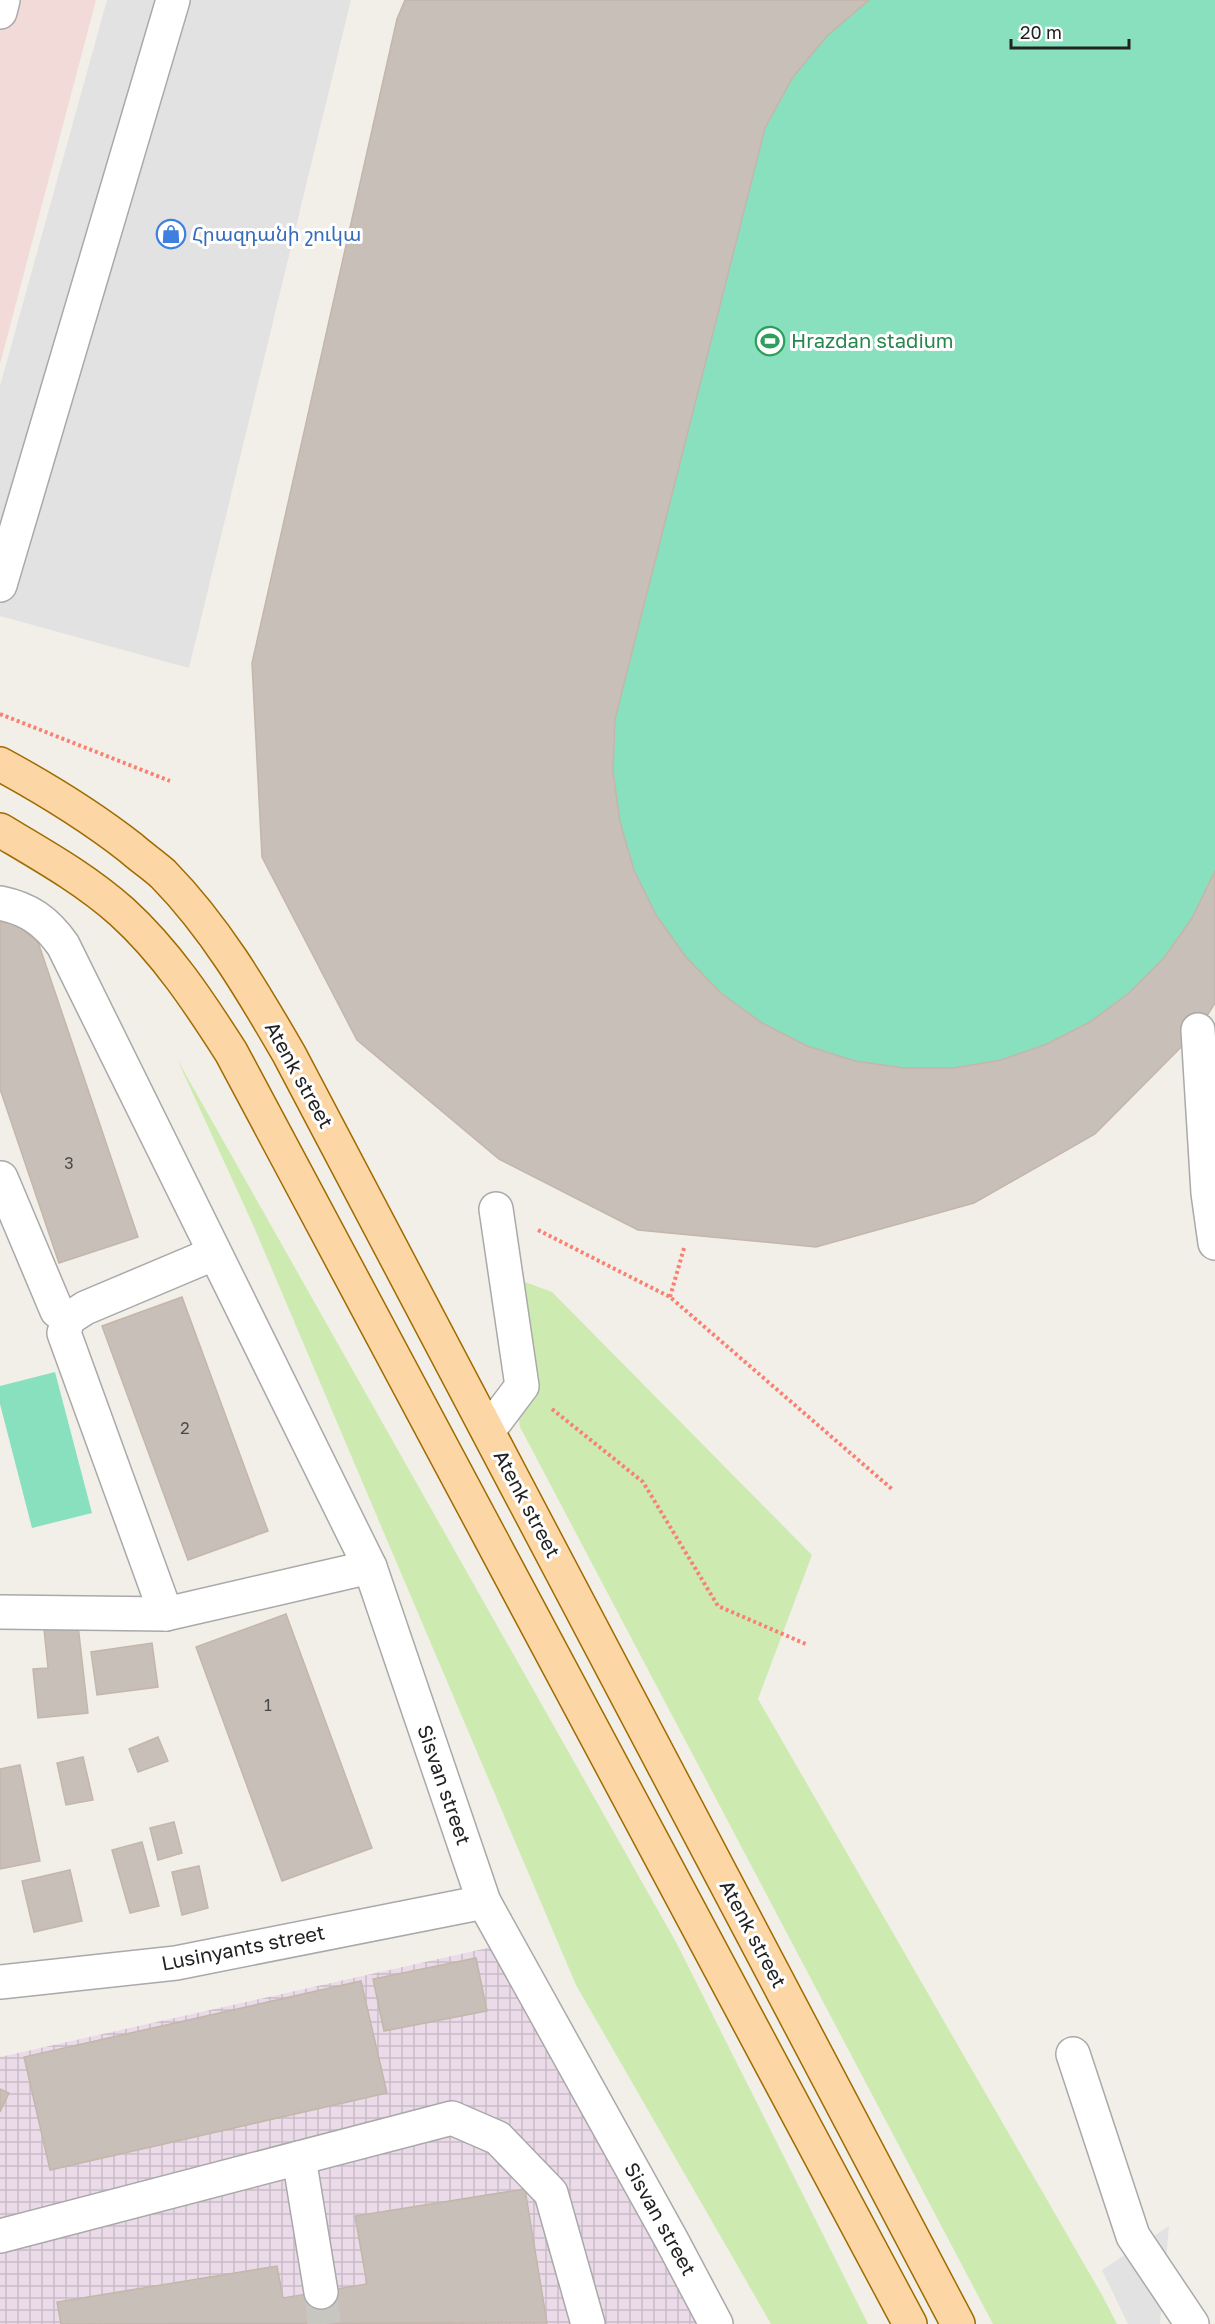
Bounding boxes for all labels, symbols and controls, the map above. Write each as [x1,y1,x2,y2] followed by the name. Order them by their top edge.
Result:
[1011,12,1130,50] scale bar
[1020,21,1062,43] text: 20 m
[155,218,187,250] shop icon: Հրազդանի շուկա
[192,221,361,246] place label: Հրազդանի շուկա
[754,325,786,357] sports icon: Hrazdan stadium
[791,328,954,352] place label: Hrazdan stadium
[261,1017,339,1132] street label: Atenk street
[64,1153,74,1173] house number: 3
[180,1418,190,1438] house number: 2
[490,1446,566,1561] street label: Atenk street
[264,1695,272,1715] house number: 1
[413,1721,477,1848] street label: Sisvan street
[716,1876,792,1991] street label: Atenk street
[159,1919,327,1975] street label: Lusinyants street
[620,2158,702,2279] street label: Sisvan street

